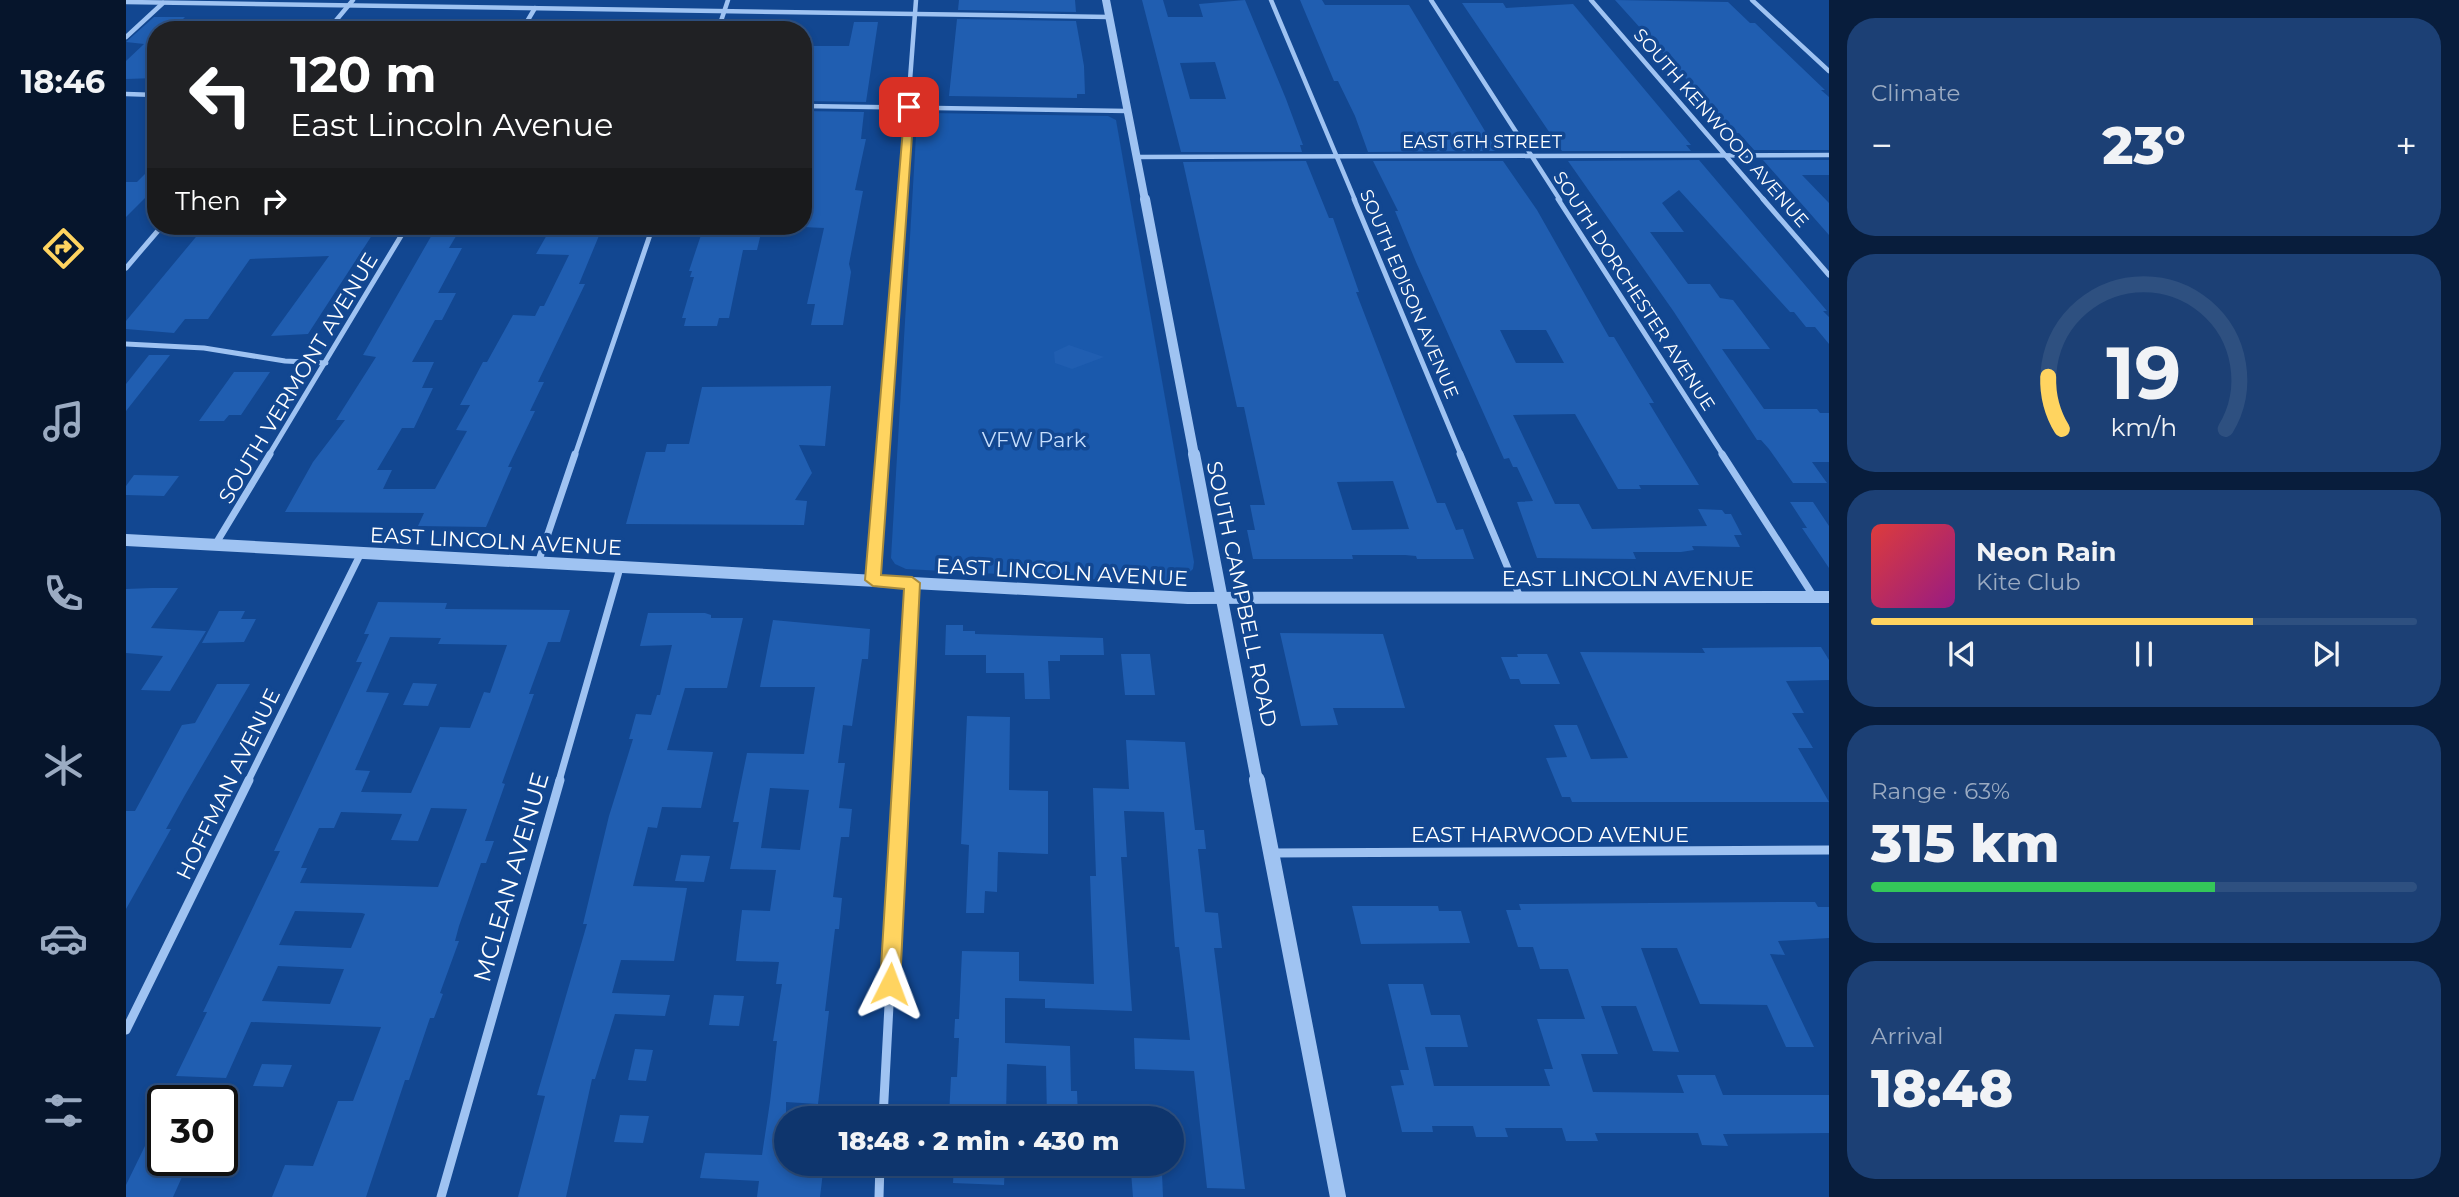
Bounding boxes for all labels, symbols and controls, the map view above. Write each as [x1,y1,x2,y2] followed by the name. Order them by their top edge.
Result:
[1629,24,1813,232] street label: SOUTH KENWOOD AVENUE
[290,45,437,104] text: 120 m
[175,49,266,140] icon: left
[21,62,105,101] text: 18:46
[879,77,939,137] pin
[1871,79,1960,107] text: Climate
[890,88,928,126] icon: arrive
[290,105,613,144] text: East Lincoln Avenue
[2102,114,2186,177] text: 23°
[1871,122,1893,169] text: −
[2395,122,2417,169] text: +
[1402,131,1563,153] street label: EAST 6TH STREET
[1548,167,1720,415] street label: SOUTH DORCHESTER AVENUE
[255,182,293,220] icon: right
[175,185,241,217] text: Then
[1355,186,1463,402] street label: SOUTH EDISON AVENUE
[39,224,88,273] icon: directions
[213,248,383,508] street label: SOUTH VERMONT AVENUE
[2107,329,2181,417] text: 19
[39,397,88,446] icon: music
[2111,411,2177,441] text: km/h
[982,427,1087,452] park label: VFW Park
[1202,459,1282,729] street label: SOUTH CAMPBELL ROAD
[369,522,623,560] street label: EAST LINCOLN AVENUE
[1976,536,2117,568] text: Neon Rain
[935,553,1189,591] street label: EAST LINCOLN AVENUE
[1502,566,1754,591] street label: EAST LINCOLN AVENUE
[1976,568,2081,596] text: Kite Club
[39,569,88,618] icon: phone
[1943,635,1981,673] icon: previous
[2125,635,2163,673] icon: pause
[2307,635,2345,673] icon: next
[171,684,285,884] street label: HOFFMAN AVENUE
[39,741,88,790] icon: climate
[467,769,555,985] street label: MCLEAN AVENUE
[1871,777,2010,805] text: Range · 63%
[1871,812,2060,875] text: 315 km
[1411,822,1689,847] street label: EAST HARWOOD AVENUE
[39,914,88,963] icon: car
[853,947,927,1021] position arrow
[1871,1022,1944,1050] text: Arrival
[1871,1057,2013,1120] text: 18:48
[147,1085,238,1176] speed limit sign: 30
[39,1086,88,1135] icon: filters
[838,1125,1120,1157] text: 18:48 · 2 min · 430 m

